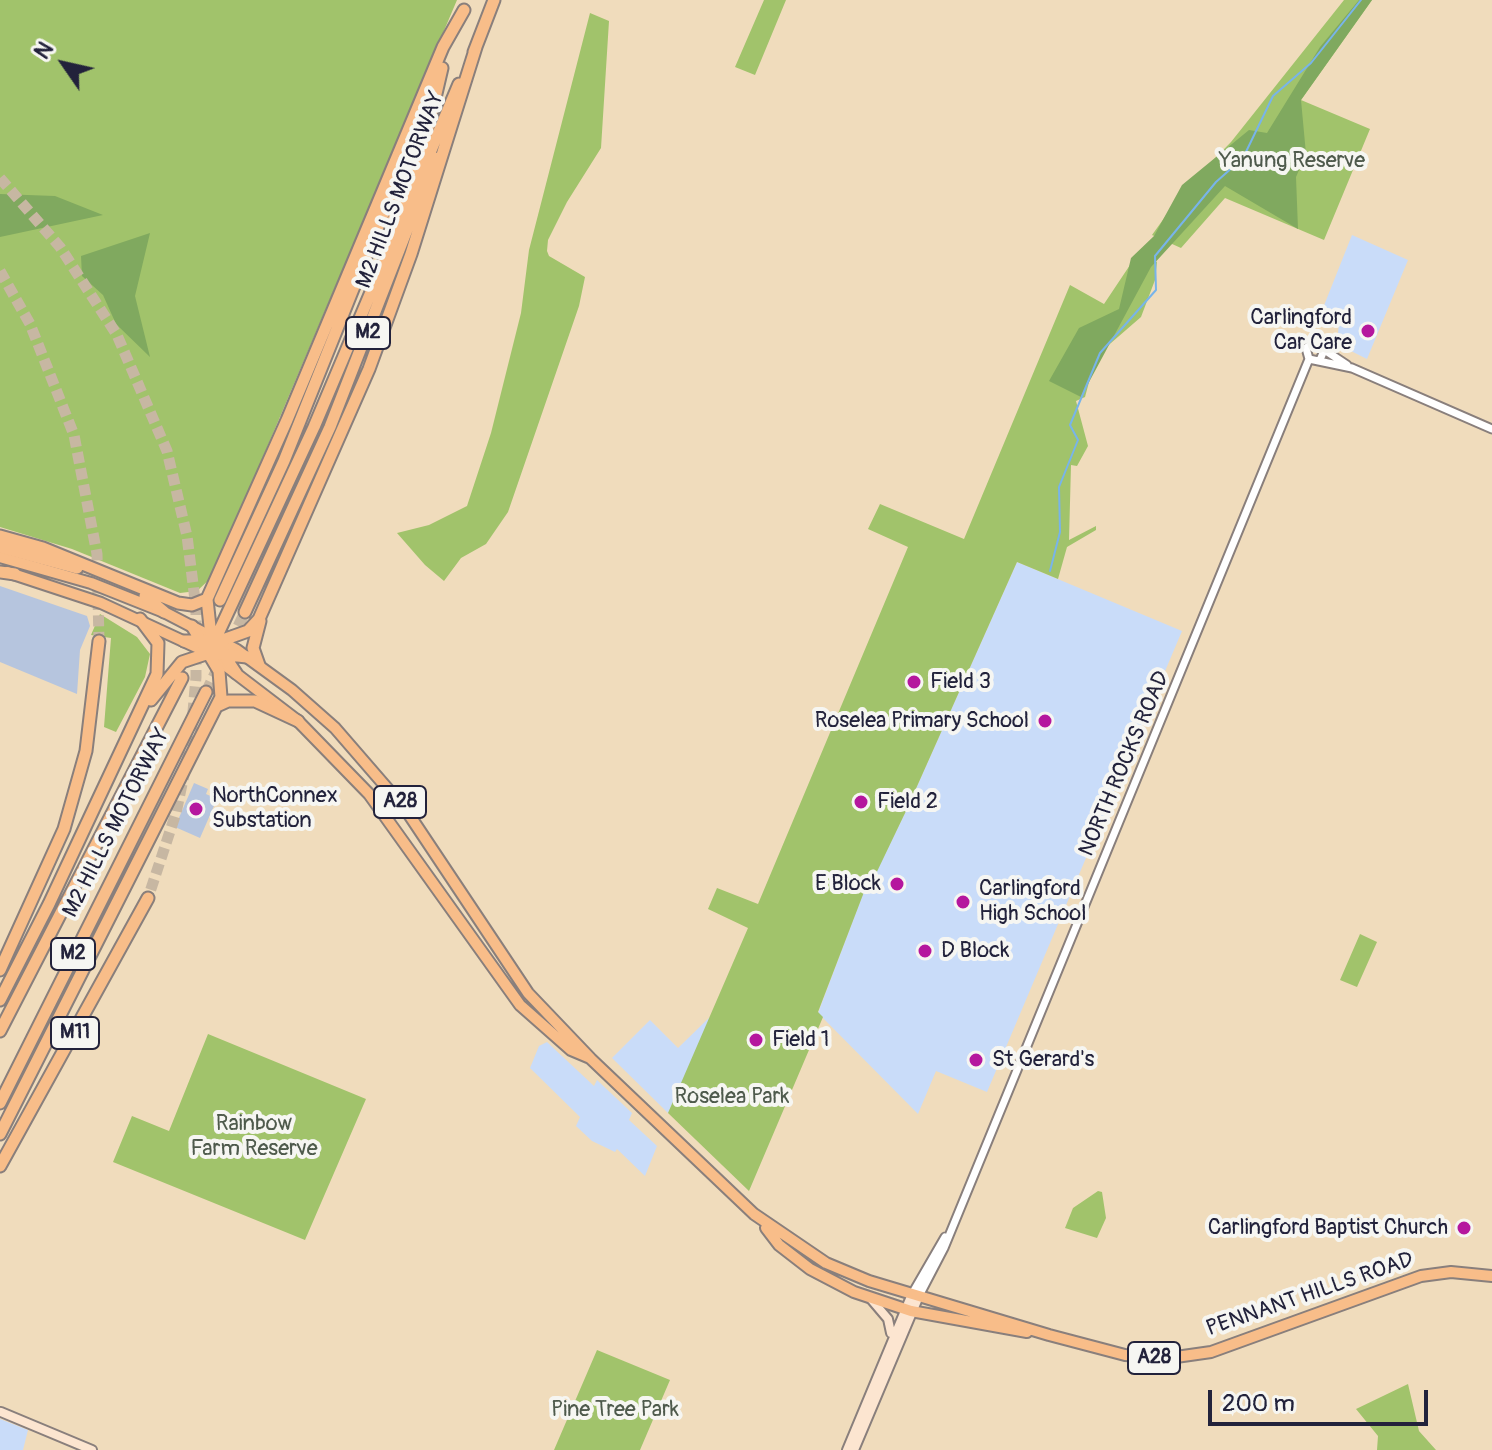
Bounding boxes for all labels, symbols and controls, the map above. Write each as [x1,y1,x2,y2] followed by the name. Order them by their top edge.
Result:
[24,24,104,104] north arrow
[28,37,60,65] text: N
[351,88,451,292] street label: M2 HILLS MOTORWAY
[1219,148,1365,174] park label: Yanung Reserve
[1250,305,1352,356] place label: Carlingford Car Care
[346,317,390,349] road number: M2
[1359,322,1377,340] marker: Carlingford Car Care
[1074,668,1176,860] street label: NORTH ROCKS ROAD
[930,669,991,695] place label: Field 3
[905,673,923,691] marker: Field 3
[815,708,1029,734] place label: Roselea Primary School
[1036,712,1054,730] marker: Roselea Primary School
[58,724,176,922] street label: M2 HILLS MOTORWAY
[212,783,338,834] place label: NorthConnex Substation
[374,786,426,818] road number: A28
[877,789,938,815] place label: Field 2
[852,793,870,811] marker: Field 2
[187,800,205,818] marker: NorthConnex Substation
[815,871,881,897] place label: E Block
[888,875,906,893] marker: E Block
[979,876,1086,928] place label: Carlingford High School
[954,893,972,911] marker: Carlingford High School
[51,938,95,970] road number: M2
[941,938,1009,964] place label: D Block
[916,942,934,960] marker: D Block
[51,1017,99,1049] road number: M11
[772,1027,829,1053] place label: Field 1
[747,1031,765,1049] marker: Field 1
[992,1047,1094,1073] place label: St Gerard's
[967,1051,985,1069] marker: St Gerard's
[675,1084,789,1110] park label: Roselea Park
[190,1111,318,1162] park label: Rainbow Farm Reserve
[1208,1215,1448,1241] place label: Carlingford Baptist Church
[1455,1219,1473,1237] marker: Carlingford Baptist Church
[1203,1247,1417,1343] street label: PENNANT HILLS ROAD
[1128,1342,1180,1374] road number: A28
[1212,1374,1432,1424] scale bar
[1222,1389,1295,1418] text: 200 m
[551,1397,679,1423] park label: Pine Tree Park

